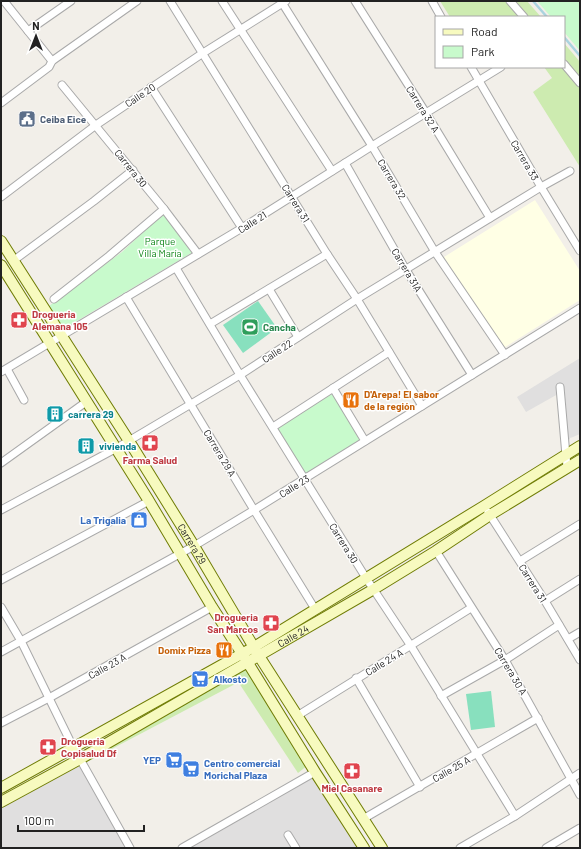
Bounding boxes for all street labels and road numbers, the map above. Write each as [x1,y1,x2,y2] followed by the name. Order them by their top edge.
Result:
[123,81,157,109] street label: Calle 20
[404,83,442,135] street label: Carrera 32 A
[509,138,541,182] street label: Carrera 33
[112,147,150,189] street label: Carrera 30
[375,157,409,201] street label: Carrera 32
[280,182,312,224] street label: Carrera 31
[235,208,269,236] street label: Calle 21
[389,246,425,294] street label: Carrera 31A
[260,337,294,365] street label: Calle 22
[201,427,239,479] street label: Carrera 29 A
[277,472,311,500] street label: Calle 23
[175,521,209,566] street label: Carrera 29
[327,521,361,565] street label: Carrera 30
[517,562,549,604] street label: Carrera 31
[275,622,311,650] street label: Calle 24
[492,645,530,697] street label: Carrera 30 A
[363,646,405,678] street label: Calle 24 A
[86,651,128,681] street label: Calle 23 A
[430,753,472,785] street label: Calle 25 A

